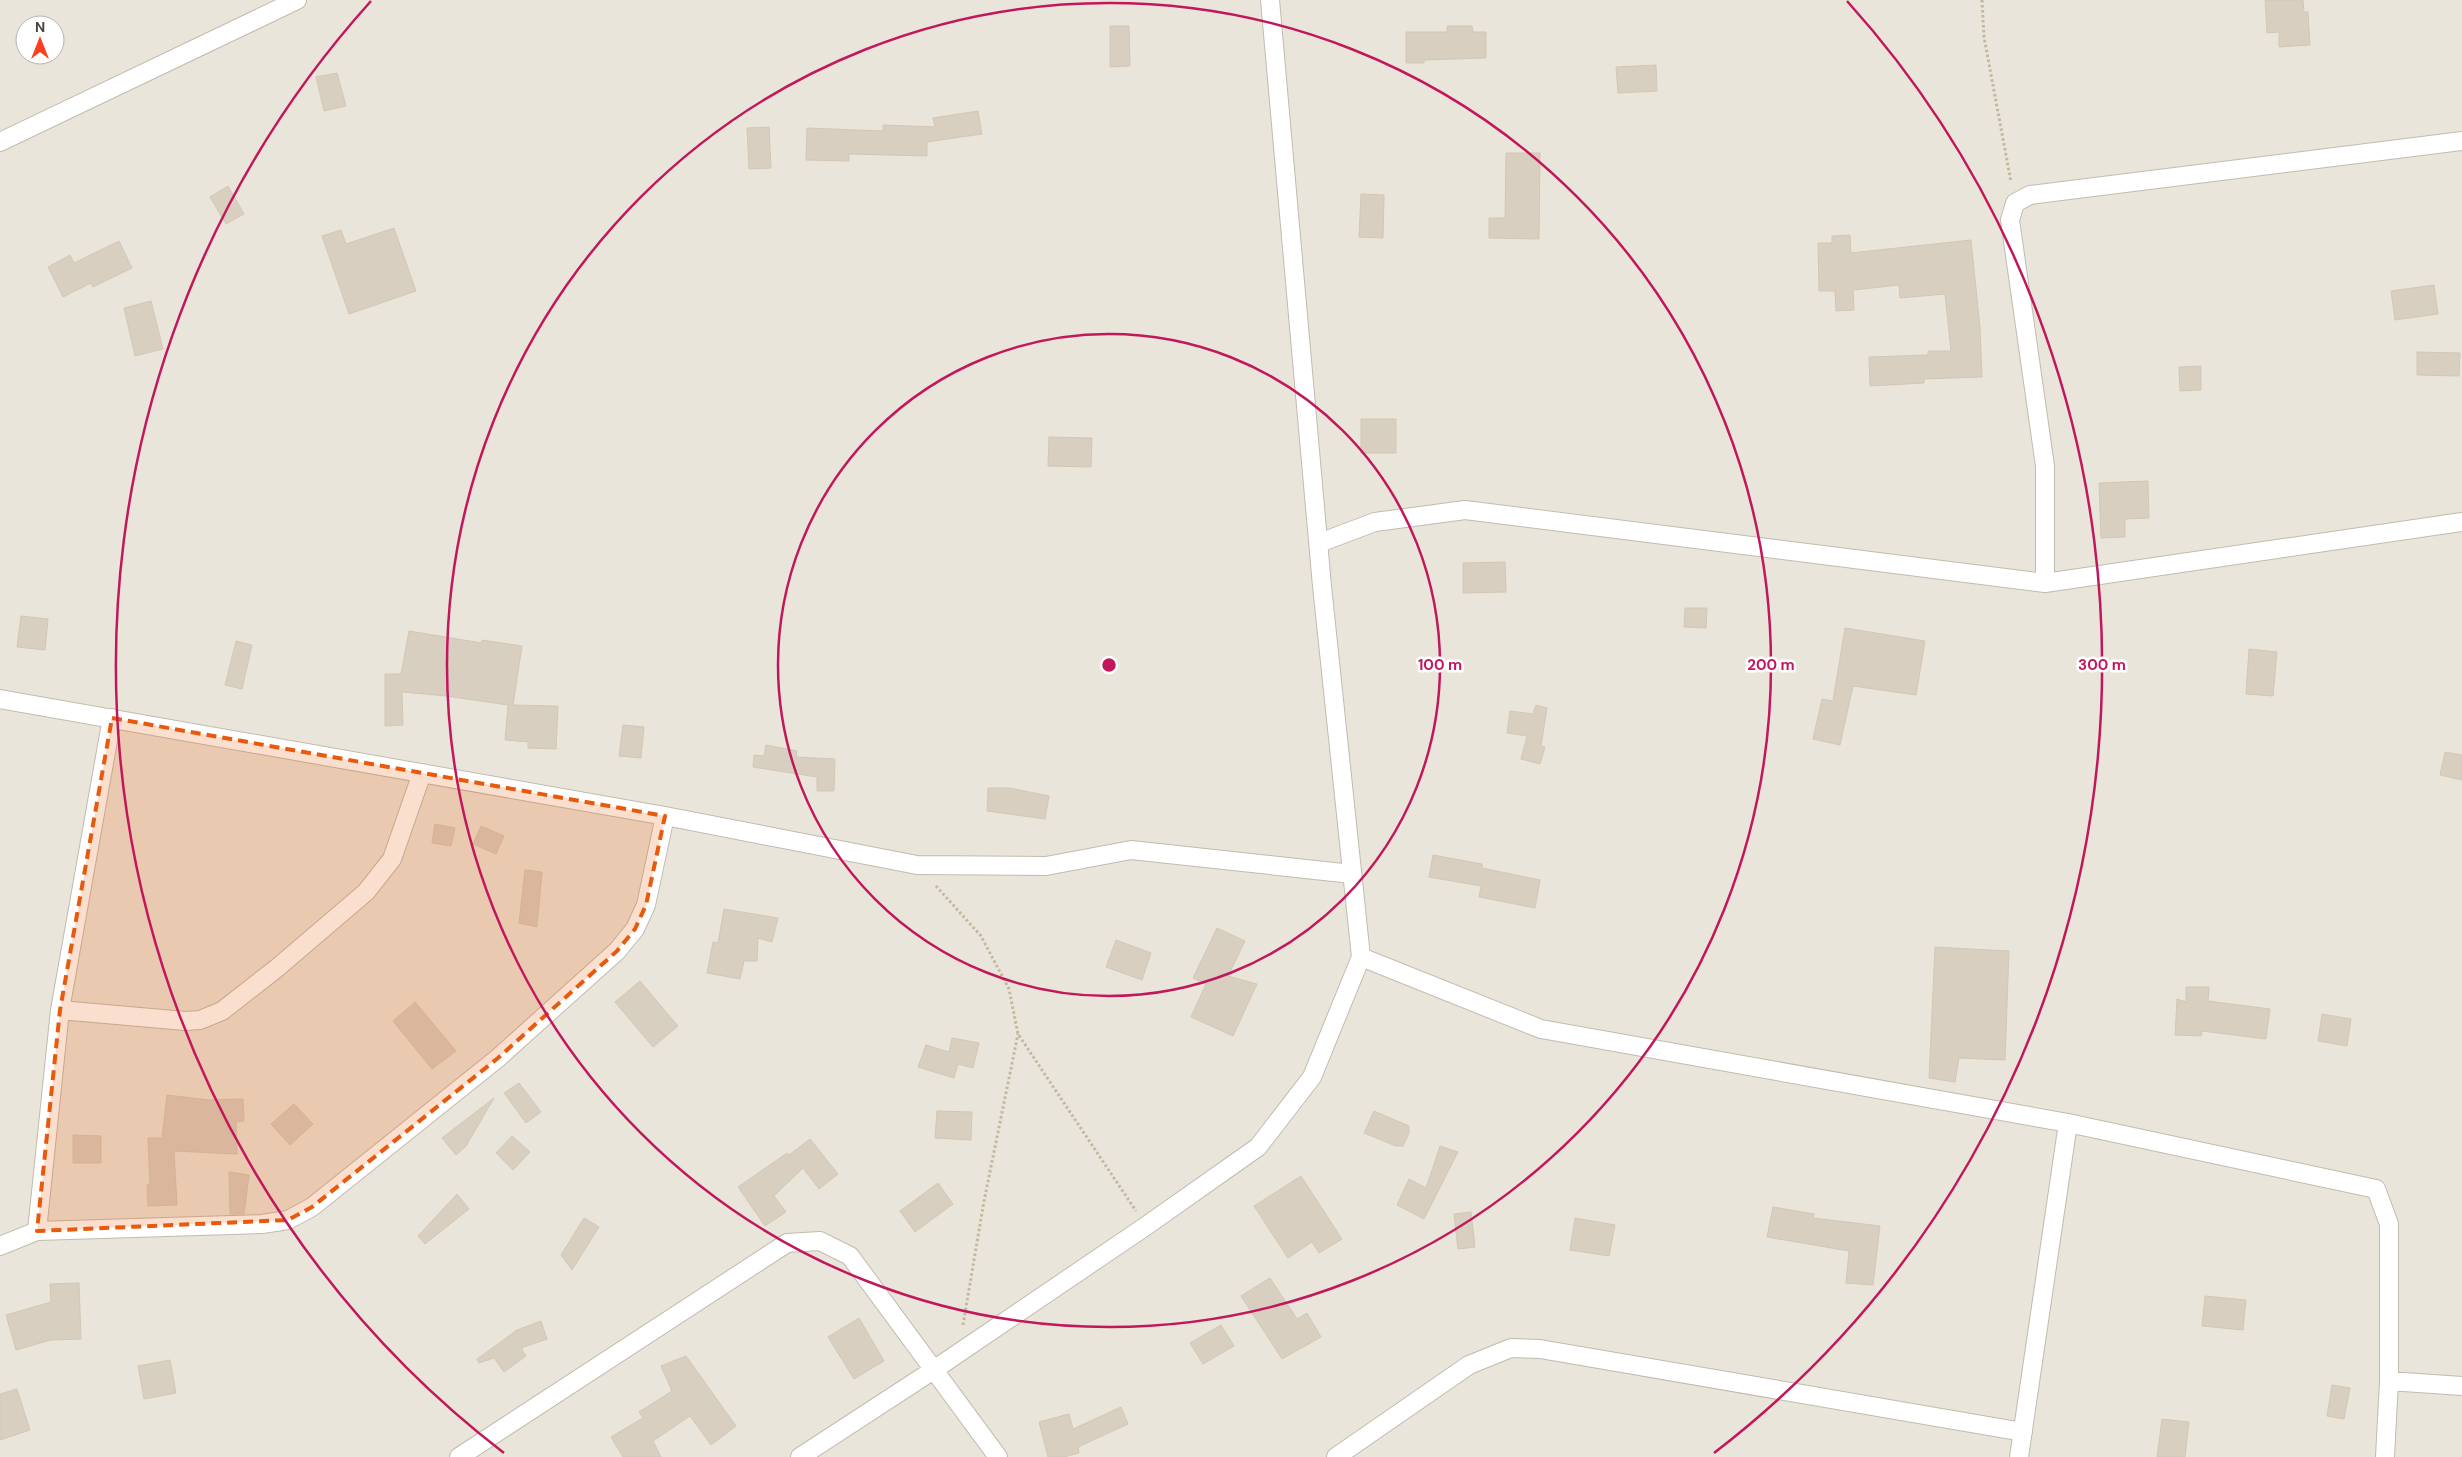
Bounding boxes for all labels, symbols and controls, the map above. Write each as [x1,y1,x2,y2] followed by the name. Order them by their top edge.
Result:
[15,15,65,65] north arrow
[35,18,45,36] text: N
[1418,655,1462,675] text: 100 m
[1747,655,1795,675] text: 200 m
[2078,655,2126,675] text: 300 m
[1100,656,1118,674] centre of rings

